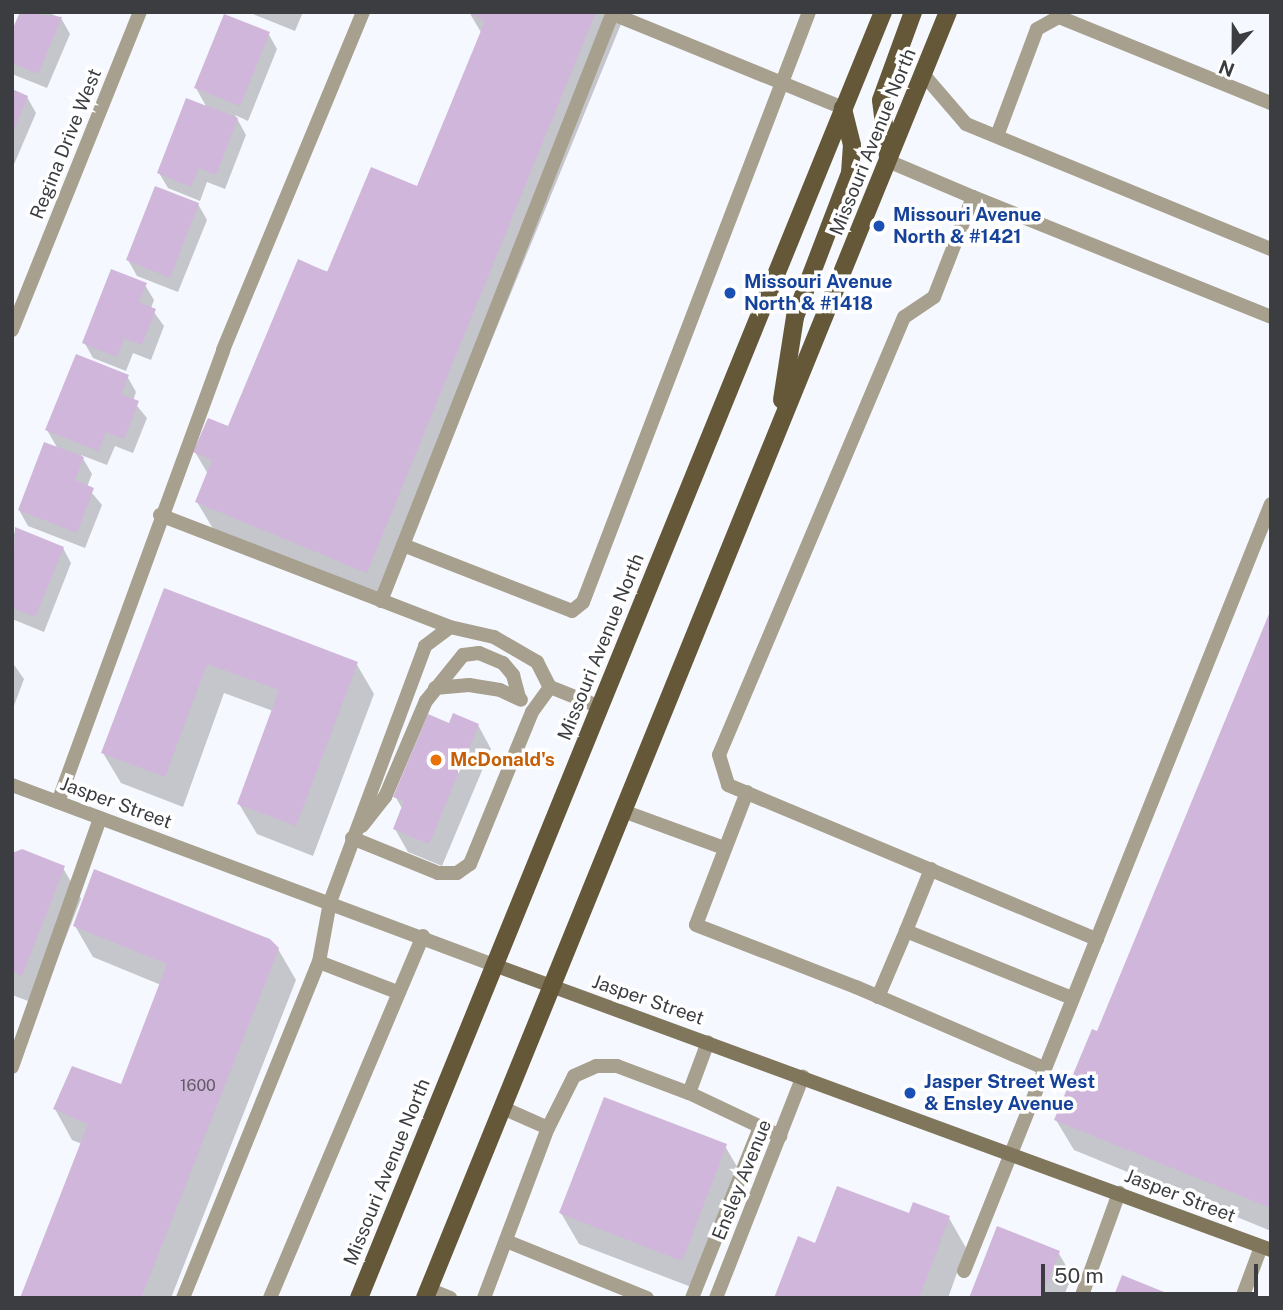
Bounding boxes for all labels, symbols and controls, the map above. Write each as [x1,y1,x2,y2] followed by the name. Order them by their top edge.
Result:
[1199,14,1269,84] north arrow
[825,45,921,239] street label: Missouri Avenue North
[1216,56,1237,82] text: N
[25,65,107,223] street label: Regina Drive West
[893,204,1041,248] place label: Missouri Avenue North & #1421
[871,218,887,234] marker: Missouri Avenue North & #1421
[744,271,892,315] place label: Missouri Avenue North & #1418
[722,285,738,301] marker: Missouri Avenue North & #1418
[553,550,649,744] street label: Missouri Avenue North
[450,749,555,771] place label: McDonald's
[428,752,444,768] marker: McDonald's
[57,772,175,834] street label: Jasper Street
[589,970,707,1030] street label: Jasper Street
[924,1071,1095,1115] place label: Jasper Street West & Ensley Avenue
[339,1075,435,1269] street label: Missouri Avenue North
[180,1076,216,1096] house number: 1600
[902,1085,918,1101] marker: Jasper Street West & Ensley Avenue
[707,1116,777,1244] street label: Ensley Avenue
[1121,1164,1239,1228] street label: Jasper Street
[1045,1250,1262,1294] scale bar
[1054,1263,1104,1288] text: 50 m

